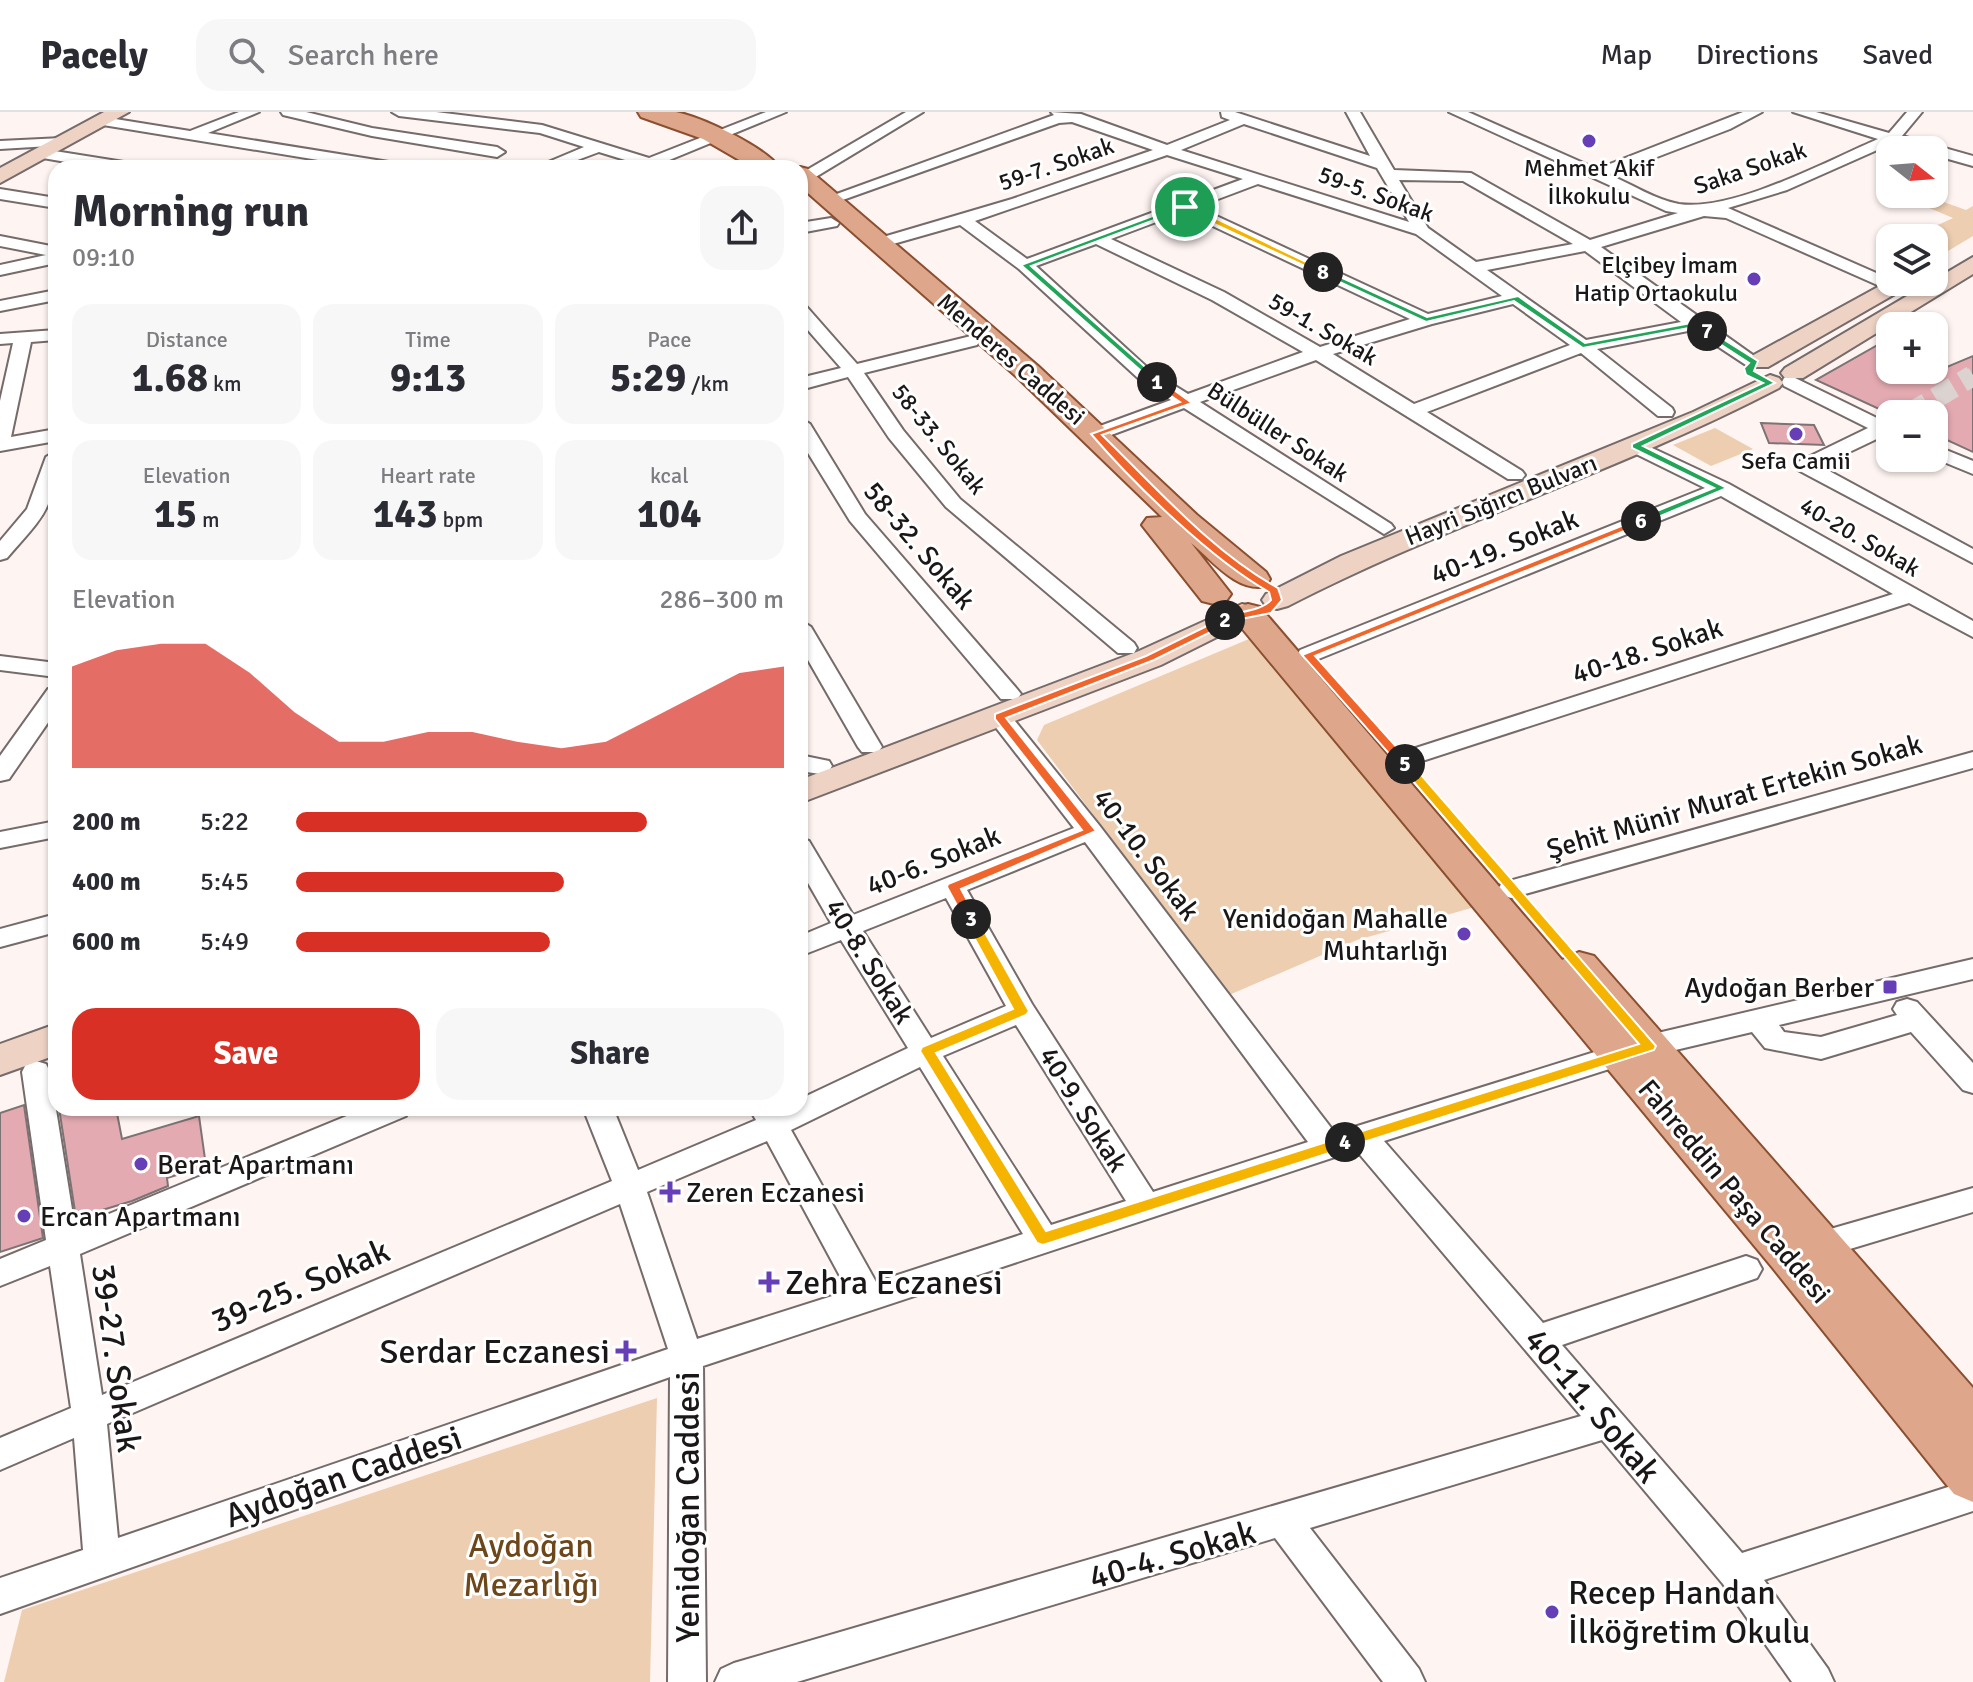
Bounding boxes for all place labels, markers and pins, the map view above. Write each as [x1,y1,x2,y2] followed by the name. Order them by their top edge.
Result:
[1580,132,1598,150] marker: Mehmet Akif İlkokulu
[1524,153,1655,211] place label: Mehmet Akif İlkokulu
[1151,173,1219,241] pin
[1574,250,1738,308] place label: Elçibey İmam Hatip Ortaokulu
[1303,252,1343,292] pin: 8
[1745,270,1763,288] marker: Elçibey İmam Hatip Ortaokulu
[1687,311,1727,351] pin: 7
[1137,362,1177,402] pin: 1
[1787,425,1805,443] marker: Sefa Camii
[1741,446,1851,476] place label: Sefa Camii
[1621,501,1661,541] pin: 6
[1205,600,1245,640] pin: 2
[1385,744,1425,784] pin: 5
[951,899,991,939] pin: 3
[1223,902,1448,968] place label: Yenidoğan Mahalle Muhtarlığı
[1455,925,1473,943] marker: Yenidoğan Mahalle Muhtarlığı
[1684,971,1875,1005] place label: Aydoğan Berber
[1881,978,1899,996] marker: Aydoğan Berber
[1325,1122,1365,1162] pin: 4
[157,1148,354,1182] place label: Berat Apartmanı
[132,1155,150,1173] marker: Berat Apartmanı
[686,1176,865,1210] place label: Zeren Eczanesi
[661,1183,679,1201] marker: Zeren Eczanesi
[40,1200,241,1234] place label: Ercan Apartmanı
[15,1207,33,1225] marker: Ercan Apartmanı
[785,1262,1003,1304] place label: Zehra Eczanesi
[760,1273,778,1291] marker: Zehra Eczanesi
[380,1331,610,1373] place label: Serdar Eczanesi
[617,1342,635,1360] marker: Serdar Eczanesi
[1568,1572,1810,1653] place label: Recep Handan İlköğretim Okulu
[1543,1603,1561,1621] marker: Recep Handan İlköğretim Okulu

